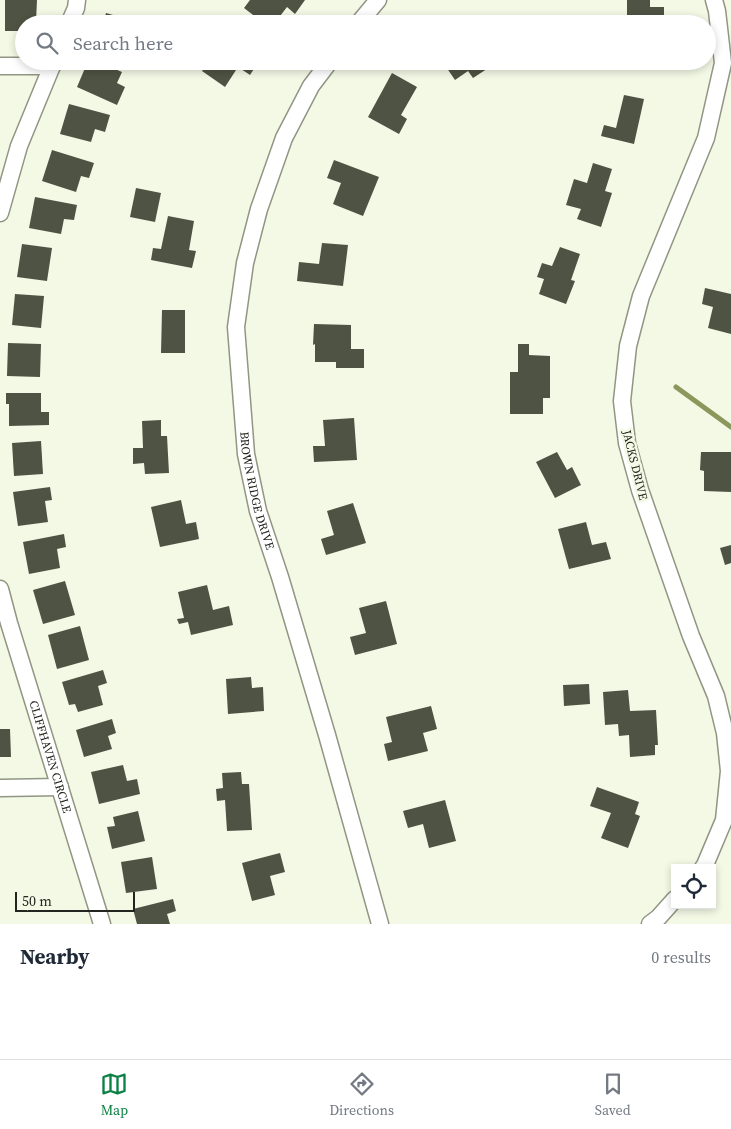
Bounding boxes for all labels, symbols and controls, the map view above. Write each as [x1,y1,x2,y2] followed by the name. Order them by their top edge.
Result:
[15,15,716,70] search box
[33,29,61,57] icon: search
[73,30,173,56] text: Search here
[618,427,651,502] street label: JACKS DRIVE
[236,431,278,552] street label: BROWN RIDGE DRIVE
[25,698,75,815] street label: CLIFFHAVEN CIRCLE
[671,864,716,909] map controls
[671,864,716,909] button: locate
[15,889,135,912] scale bar
[22,891,52,911] text: 50 m
[20,942,90,971] text: Nearby
[651,946,711,968] text: 0 results
[100,1070,128,1120] tab: Map
[329,1070,394,1120] tab: Directions
[595,1070,631,1120] tab: Saved

